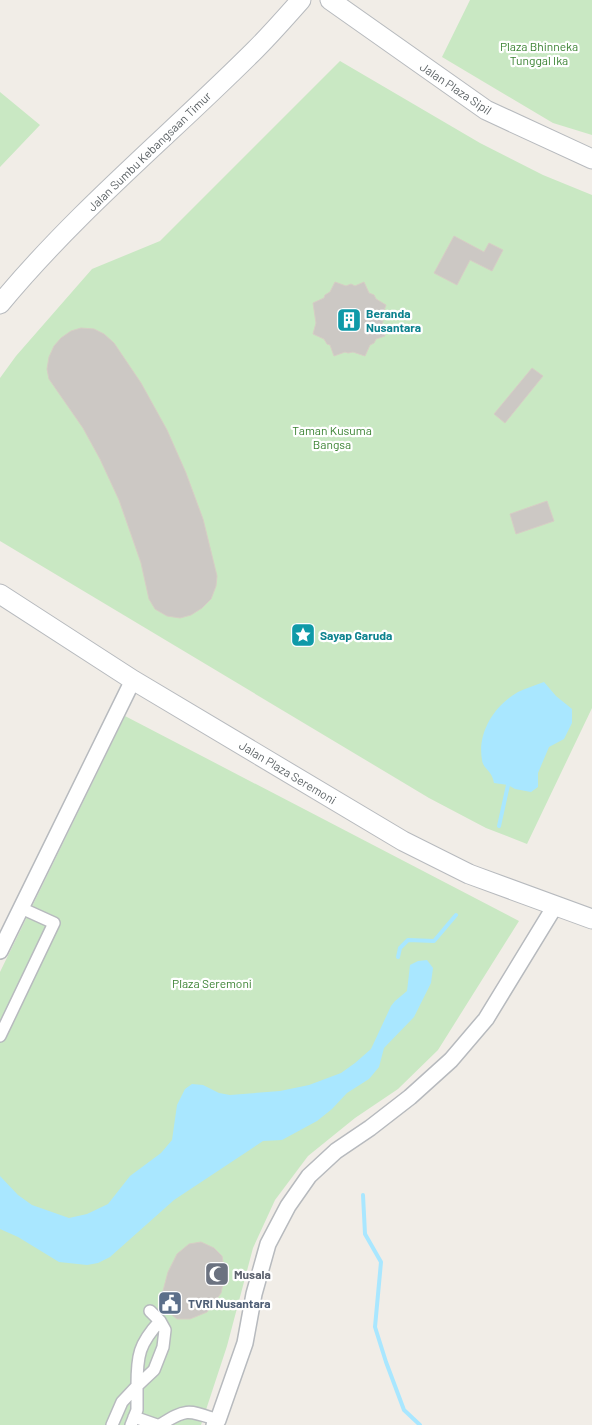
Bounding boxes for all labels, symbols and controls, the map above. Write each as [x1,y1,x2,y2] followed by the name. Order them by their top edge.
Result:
[500,39,578,67] park label: Plaza Bhinneka Tunggal Ika
[418,59,494,117] street label: Jalan Plaza Sipil
[84,88,214,214] street label: Jalan Sumbu Kebangsaan Timur
[366,306,421,334] place label: Beranda Nusantara
[336,307,362,333] building icon: Beranda Nusantara
[292,423,372,451] park label: Taman Kusuma Bangsa
[290,622,316,648] place icon: Sayap Garuda
[320,628,392,642] place label: Sayap Garuda
[237,737,339,807] street label: Jalan Plaza Seremoni
[172,976,252,990] park label: Plaza Seremoni
[204,1261,230,1287] mosque icon: Musala
[234,1267,271,1281] place label: Musala
[157,1290,183,1316] public building icon: TVRI Nusantara
[188,1296,271,1310] place label: TVRI Nusantara

